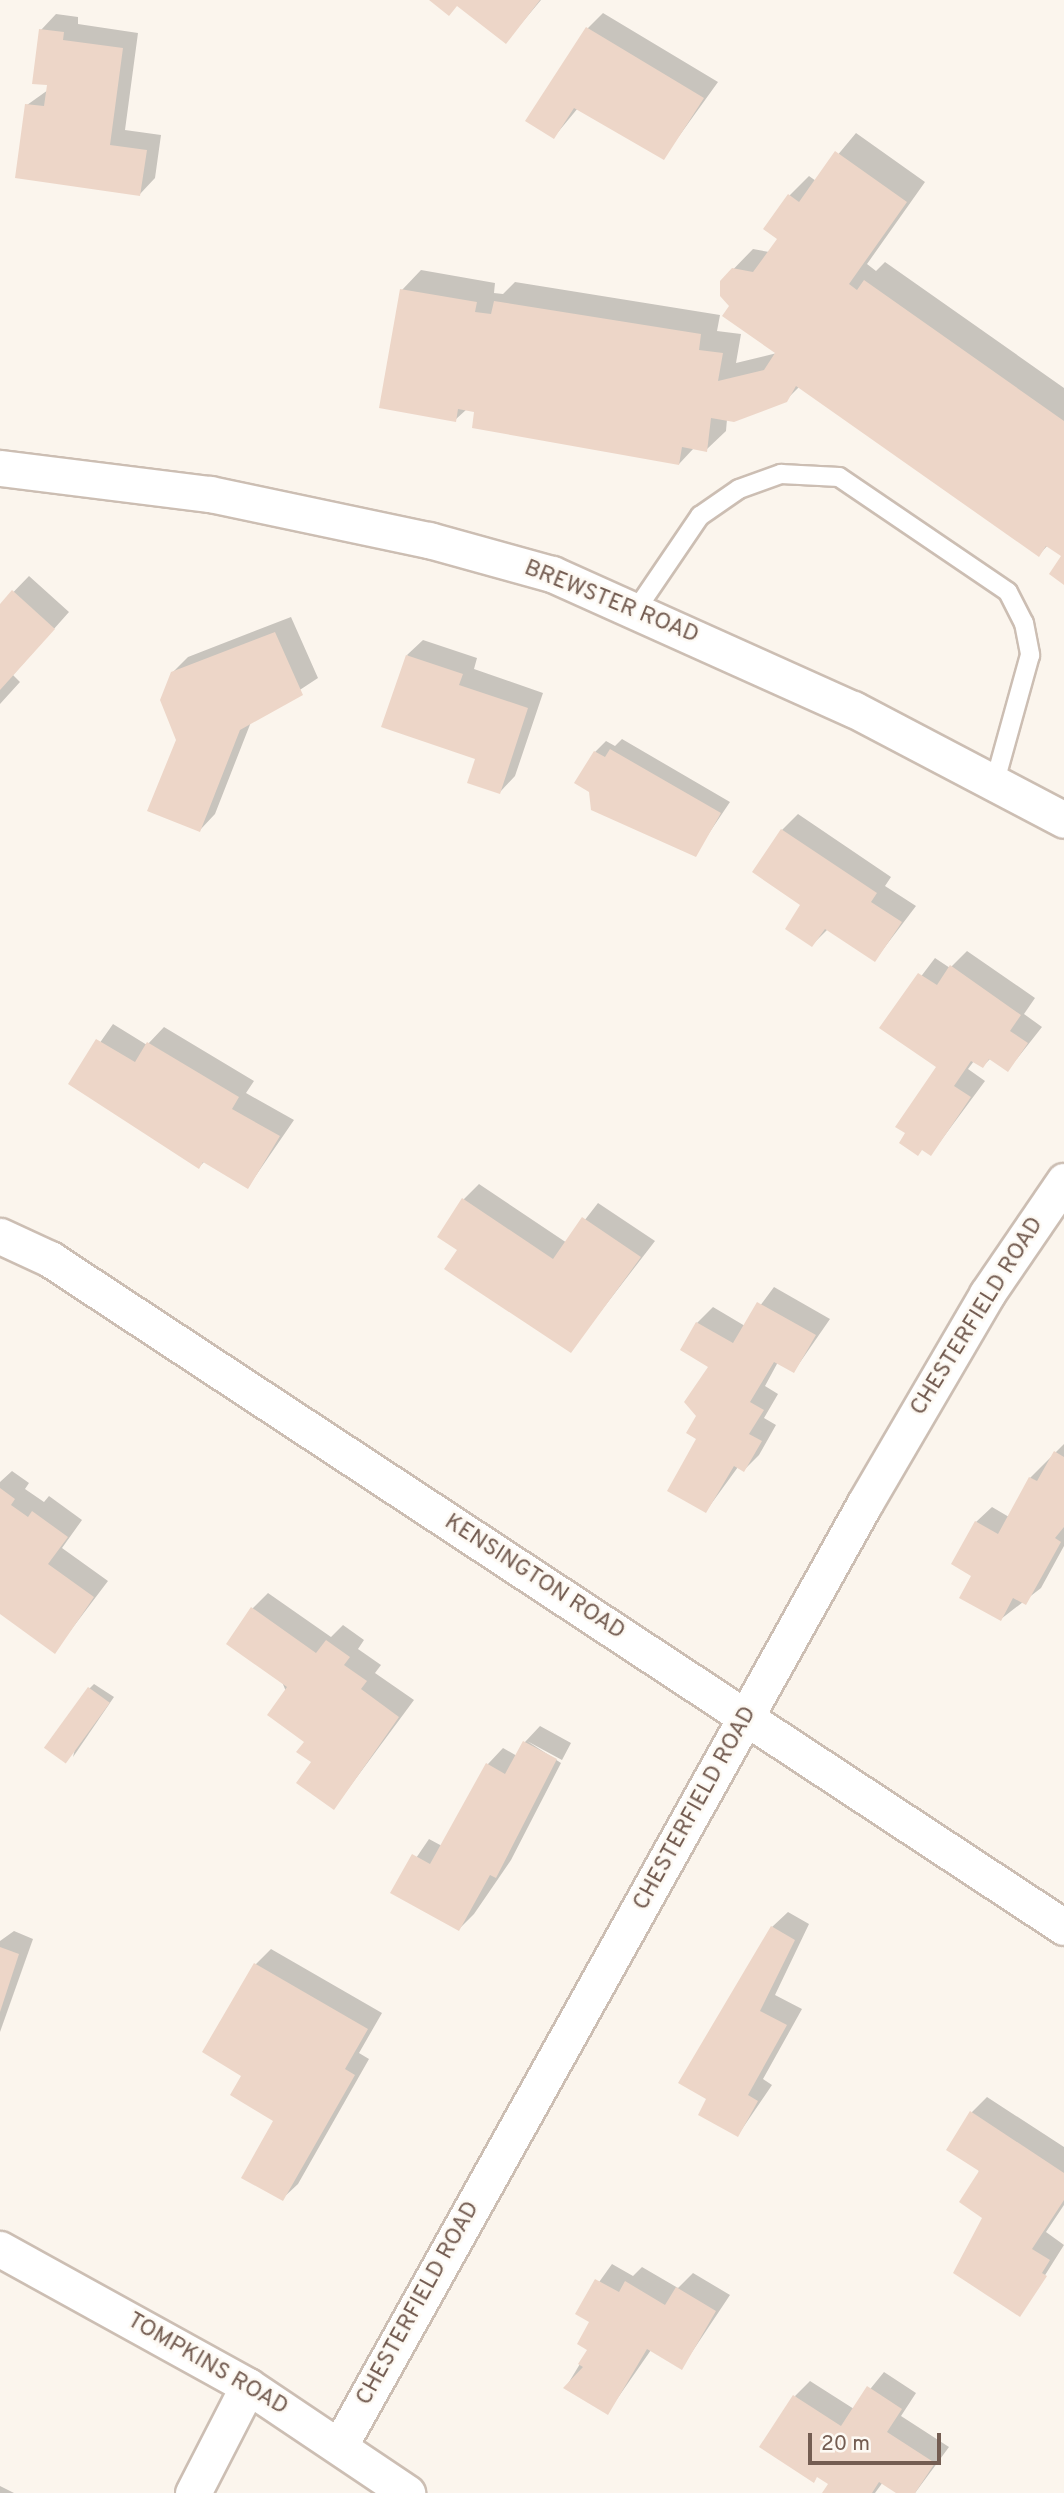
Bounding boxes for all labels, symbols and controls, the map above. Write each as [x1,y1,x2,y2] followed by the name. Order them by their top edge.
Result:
[520,555,702,651] street label: BREWSTER ROAD
[906,1213,1050,1421] street label: CHESTERFIELD ROAD
[439,1509,629,1647] street label: KENSINGTON ROAD
[629,1702,763,1916] street label: CHESTERFIELD ROAD
[352,2197,486,2411] street label: CHESTERFIELD ROAD
[122,2308,292,2422] street label: TOMPKINS ROAD
[812,2420,945,2464] scale bar
[821,2431,870,2458] text: 20 m

